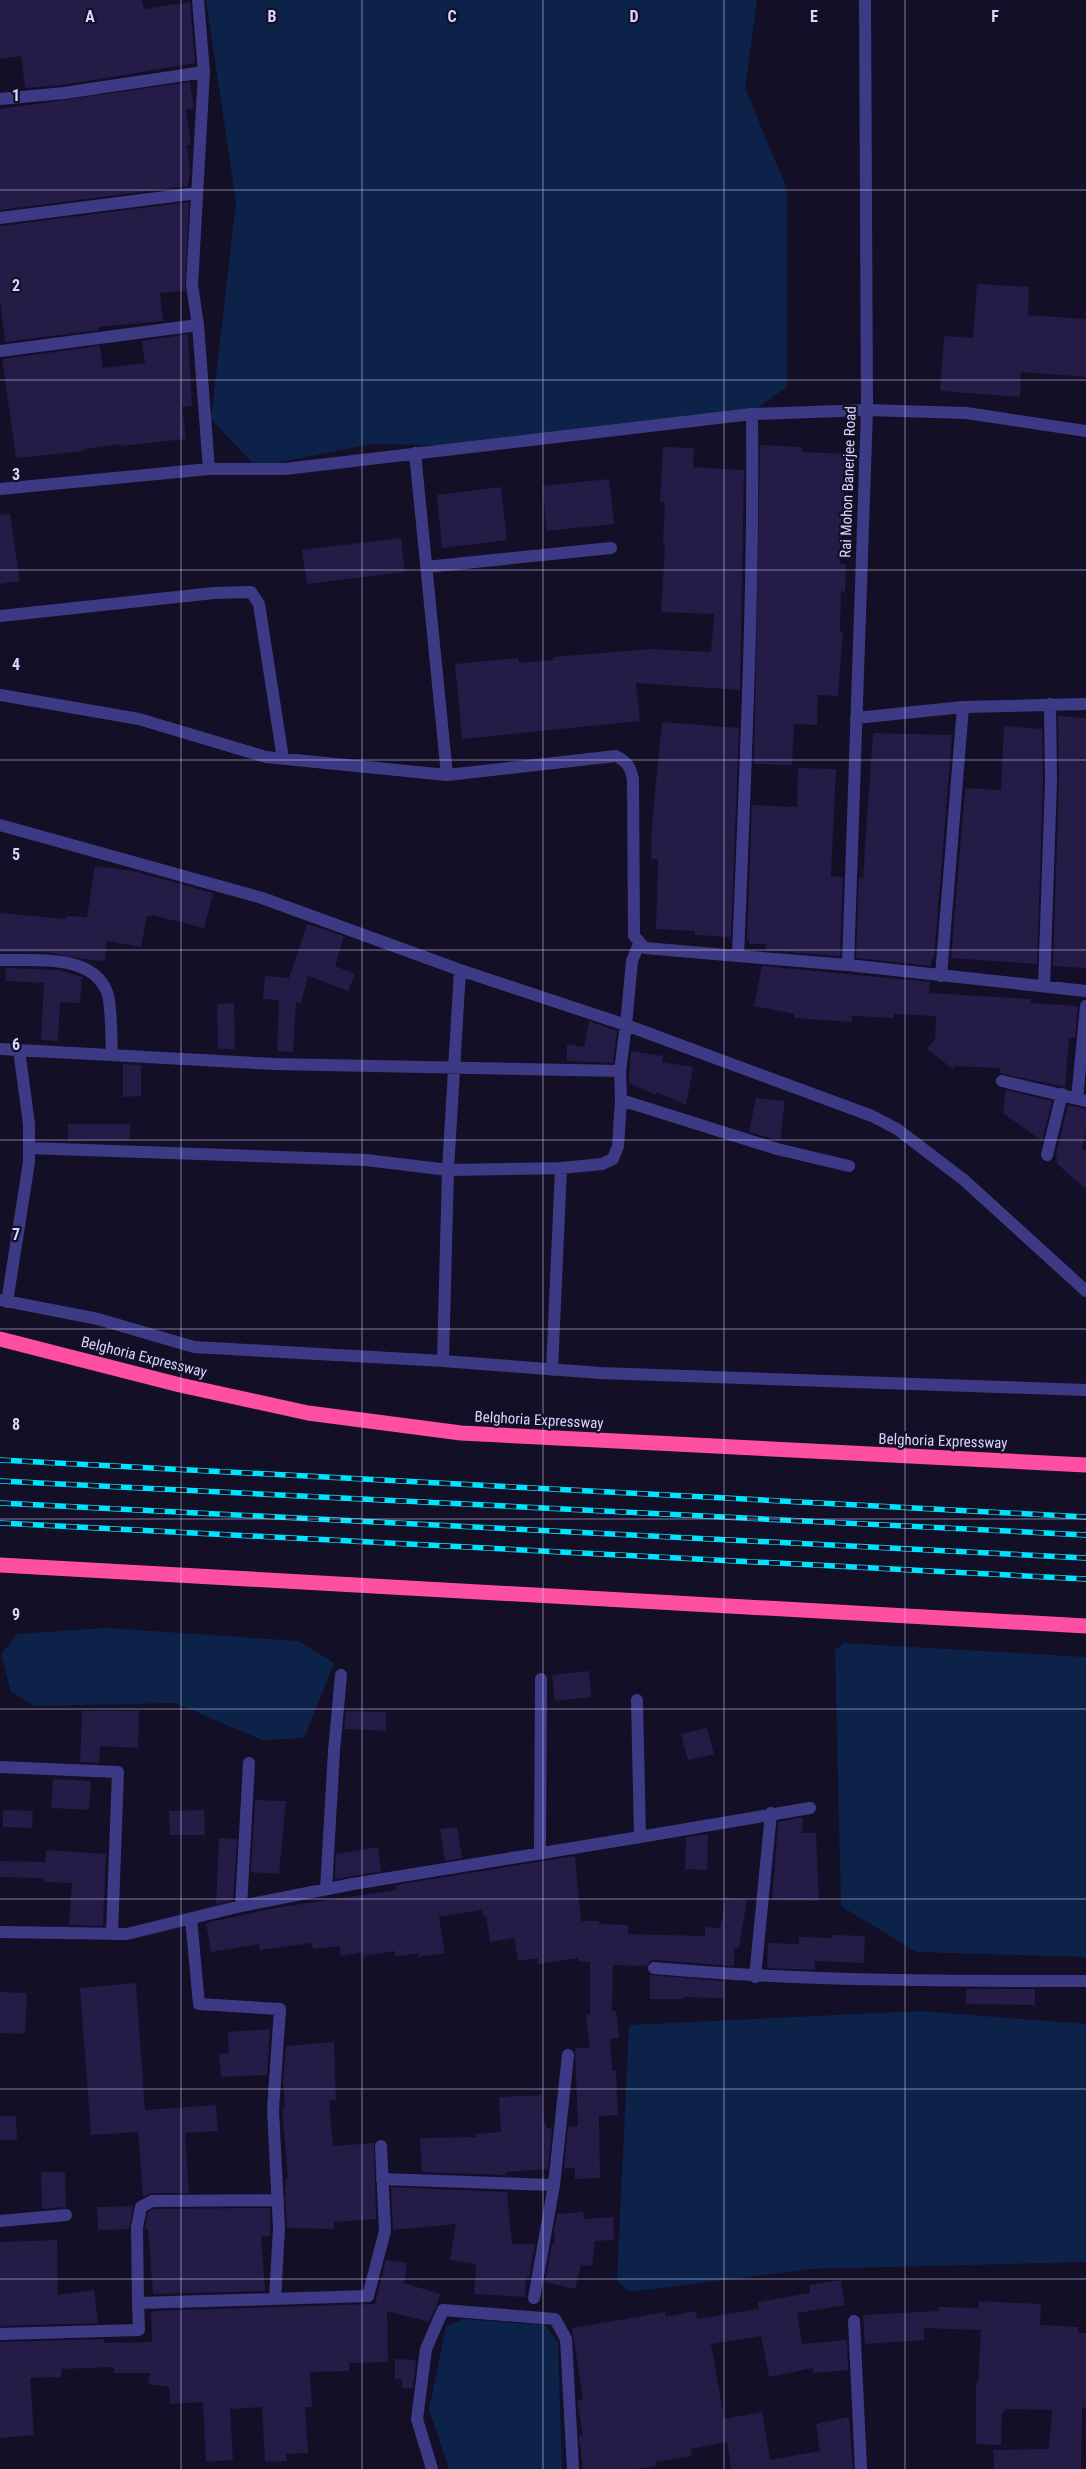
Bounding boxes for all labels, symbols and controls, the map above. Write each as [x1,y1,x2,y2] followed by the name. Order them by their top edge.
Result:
[85,7,95,26] text: A
[268,7,277,26] text: B
[447,7,457,26] text: C
[629,7,639,26] text: D
[810,7,818,26] text: E
[991,7,999,26] text: F
[12,86,20,105] text: 1
[12,276,20,295] text: 2
[836,406,860,558] street label: Rai Mohon Banerjee Road
[12,465,20,484] text: 3
[12,655,20,674] text: 4
[12,845,20,864] text: 5
[12,1035,20,1054] text: 6
[12,1225,20,1244] text: 7
[79,1333,209,1381] street label: Belghoria Expressway
[474,1408,604,1432] street label: Belghoria Expressway
[12,1415,20,1434] text: 8
[878,1430,1008,1452] street label: Belghoria Expressway
[12,1605,20,1624] text: 9

